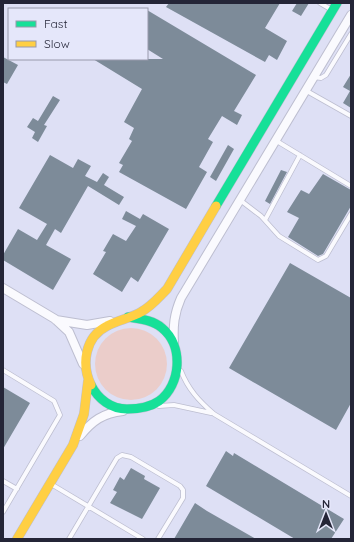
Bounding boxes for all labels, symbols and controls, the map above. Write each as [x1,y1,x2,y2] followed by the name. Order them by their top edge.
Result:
[8,8,148,60] legend
[44,16,68,31] text: Fast
[44,36,70,51] text: Slow
[306,494,346,534] north arrow
[322,497,330,511] text: N

